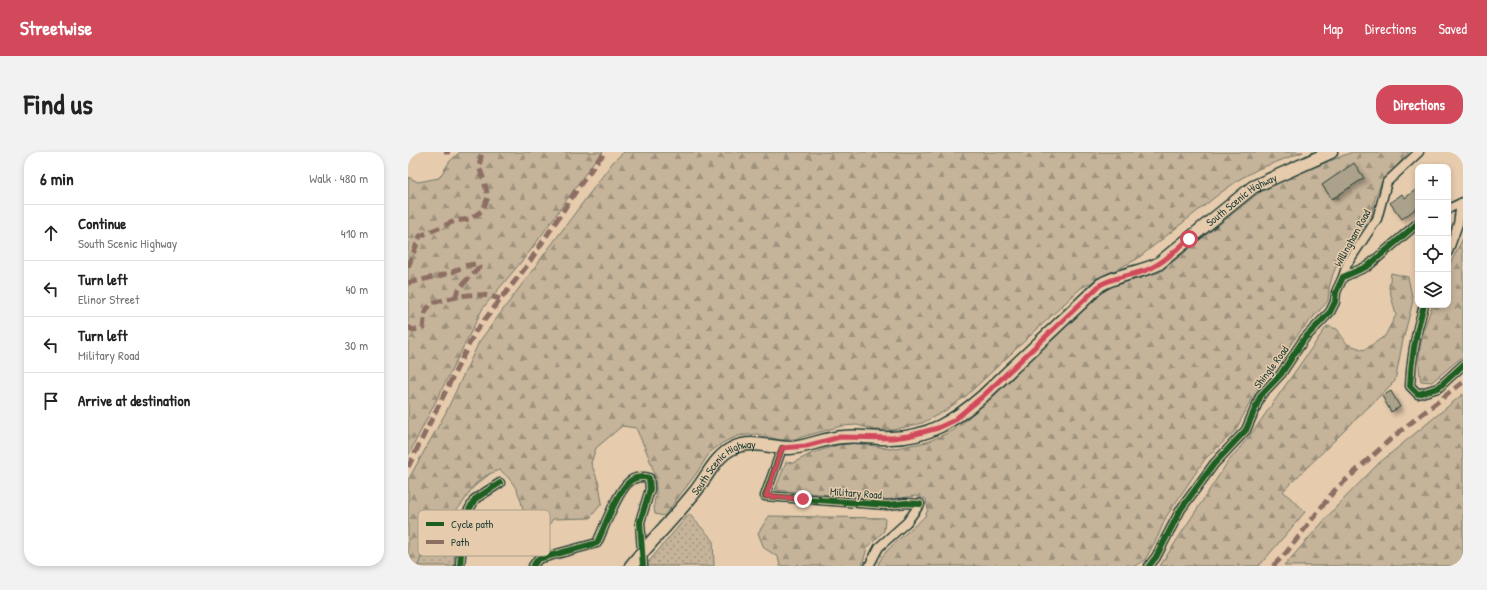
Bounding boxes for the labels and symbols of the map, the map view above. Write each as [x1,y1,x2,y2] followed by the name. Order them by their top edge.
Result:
[1203,170,1279,229] street label: South Scenic Highway
[1331,206,1374,269] street label: Willingham Road
[1180,230,1198,248] route start
[1250,342,1292,391] street label: Shingle Road
[688,437,756,498] street label: South Scenic Highway
[830,484,883,502] street label: Military Road
[794,490,812,508] route end
[418,510,550,556] legend
[451,517,494,531] text: Cycle path
[451,535,469,549] text: Path

